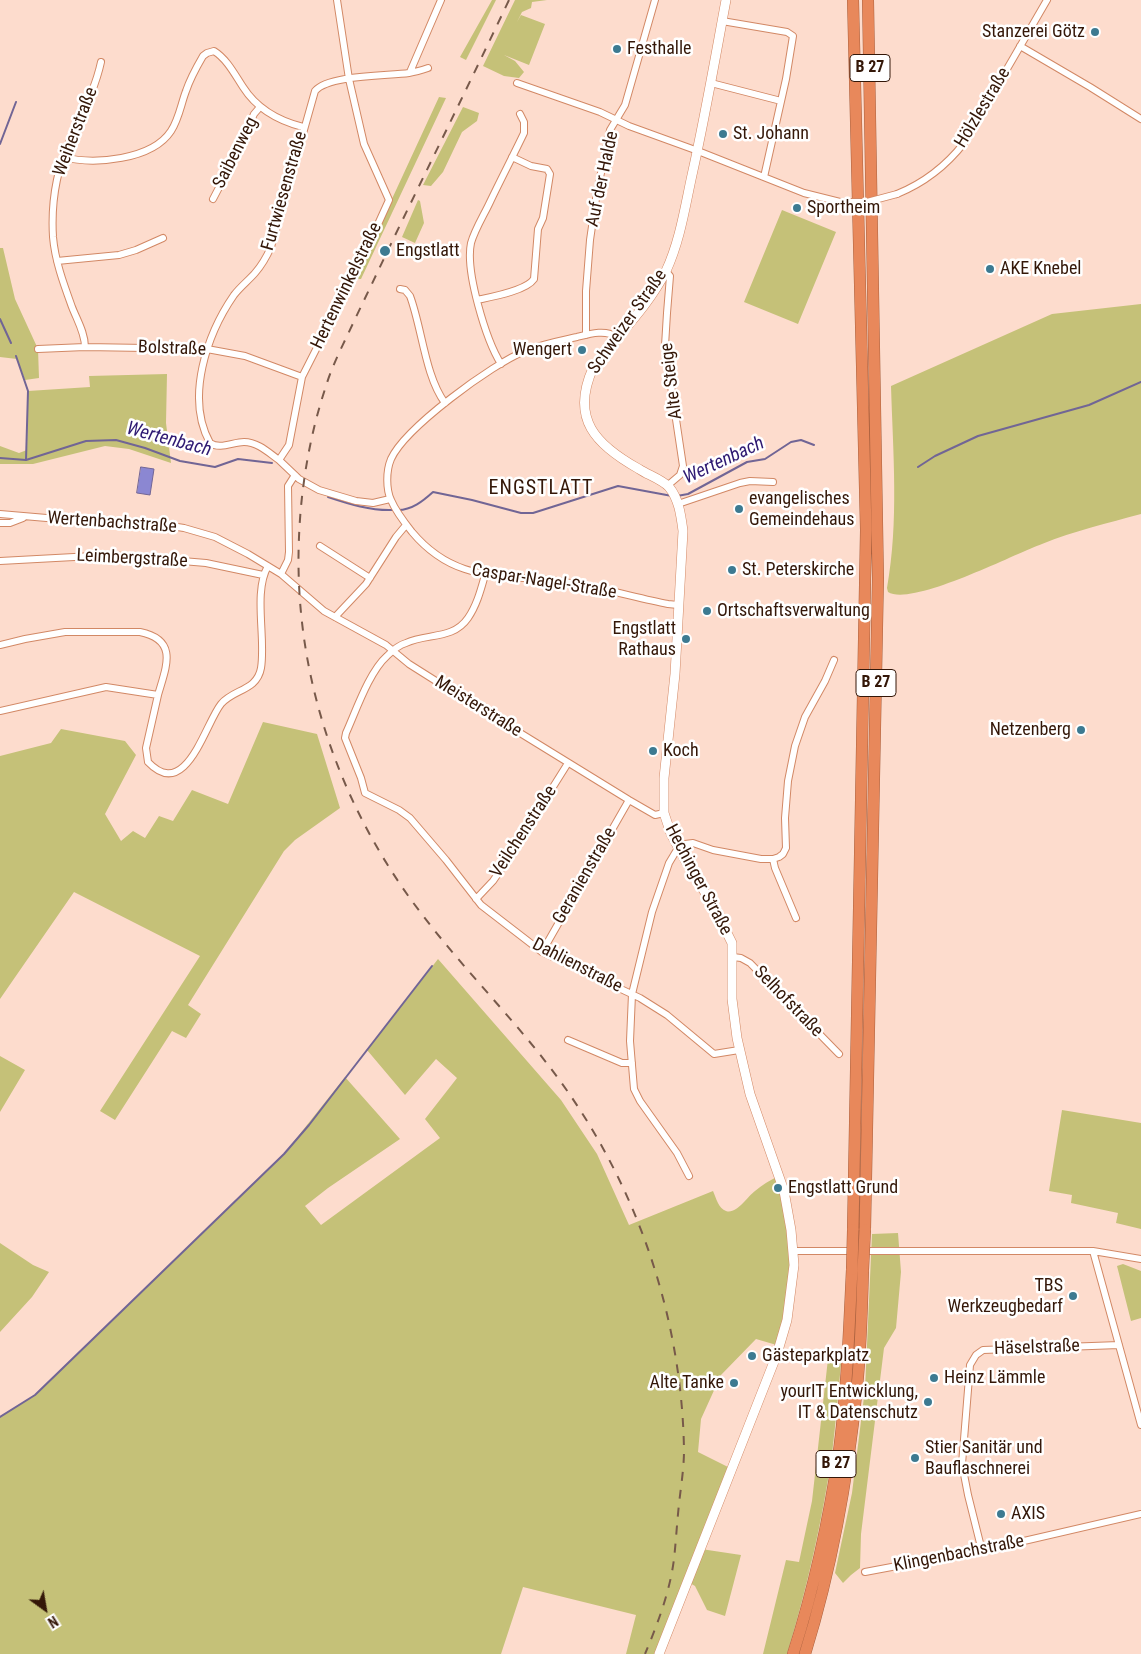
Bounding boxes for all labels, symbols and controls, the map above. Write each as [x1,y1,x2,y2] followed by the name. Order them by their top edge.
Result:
[982,21,1085,43] place label: Stanzerei Götz
[1089,26,1101,38] marker: Stanzerei Götz
[627,38,691,60] place label: Festhalle
[611,43,623,55] marker: Festhalle
[850,54,890,82] road number: B 27
[951,64,1015,152] street label: Hölzlestraße
[49,84,103,180] street label: Weiherstraße
[209,114,263,192] street label: Saibenweg
[733,123,809,145] place label: St. Johann
[717,128,729,140] marker: St. Johann
[258,129,312,253] street label: Furtwiesenstraße
[582,129,624,229] street label: Auf der Halde
[807,197,880,219] place label: Sportheim
[791,202,803,214] marker: Sportheim
[307,219,387,353] street label: Hertenwinkelstraße
[396,240,459,262] place label: Engstlatt
[378,244,392,258] marker: Engstlatt
[1000,258,1081,280] place label: AKE Knebel
[984,263,996,275] marker: AKE Knebel
[584,266,672,378] street label: Schweizer Straße
[138,337,206,361] street label: Bolstraße
[513,339,572,361] place label: Wengert
[657,341,687,421] street label: Alte Steige
[576,344,588,356] marker: Wengert
[124,418,214,462] water label: Wertenbach
[680,432,768,490] water label: Wertenbach
[487,477,595,501] district label: ENGSTLATT
[749,488,855,530] place label: evangelisches Gemeindehaus
[733,503,745,515] marker: evangelisches Gemeindehaus
[46,508,178,538] street label: Wertenbachstraße
[76,545,188,573] street label: Leimbergstraße
[742,559,854,581] place label: St. Peterskirche
[470,560,618,604] street label: Caspar-Nagel-Straße
[726,564,738,576] marker: St. Peterskirche
[717,600,870,622] place label: Ortschaftsverwaltung
[701,605,713,617] marker: Ortschaftsverwaltung
[613,618,676,660] place label: Engstlatt Rathaus
[680,633,692,645] marker: Engstlatt Rathaus
[856,670,896,696] road number: B 27
[430,672,526,742] street label: Meisterstraße
[990,719,1071,741] place label: Netzenberg
[1075,724,1087,736] marker: Netzenberg
[663,740,699,762] place label: Koch
[647,745,659,757] marker: Koch
[486,782,562,882] street label: Veilchenstraße
[660,821,736,939] street label: Hechinger Straße
[549,824,621,928] street label: Geranienstraße
[528,934,626,998] street label: Dahlienstraße
[749,962,827,1042] street label: Selhofstraße
[788,1177,898,1199] place label: Engstlatt Grund
[772,1182,784,1194] marker: Engstlatt Grund
[948,1275,1063,1318] place label: TBS Werkzeugbedarf
[1067,1290,1079,1302] marker: TBS Werkzeugbedarf
[994,1336,1080,1360] street label: Häselstraße
[762,1345,869,1367] place label: Gästeparkplatz
[746,1350,758,1362] marker: Gästeparkplatz
[944,1367,1045,1389] place label: Heinz Lämmle
[650,1372,724,1394] place label: Alte Tanke
[928,1372,940,1384] marker: Heinz Lämmle
[728,1377,740,1389] marker: Alte Tanke
[780,1381,918,1424] place label: yourIT Entwicklung, IT & Datenschutz
[922,1396,934,1408] marker: yourIT Entwicklung, IT & Datenschutz
[925,1437,1043,1480] place label: Stier Sanitär und Bauflaschnerei
[816,1450,856,1478] road number: B 27
[909,1452,921,1464] marker: Stier Sanitär und Bauflaschnerei
[1011,1503,1045,1525] place label: AXIS
[995,1508,1007,1520] marker: AXIS
[892,1531,1026,1577] street label: Klingenbachstraße
[20,1584,70,1634] north arrow
[45,1613,61,1631] text: N

